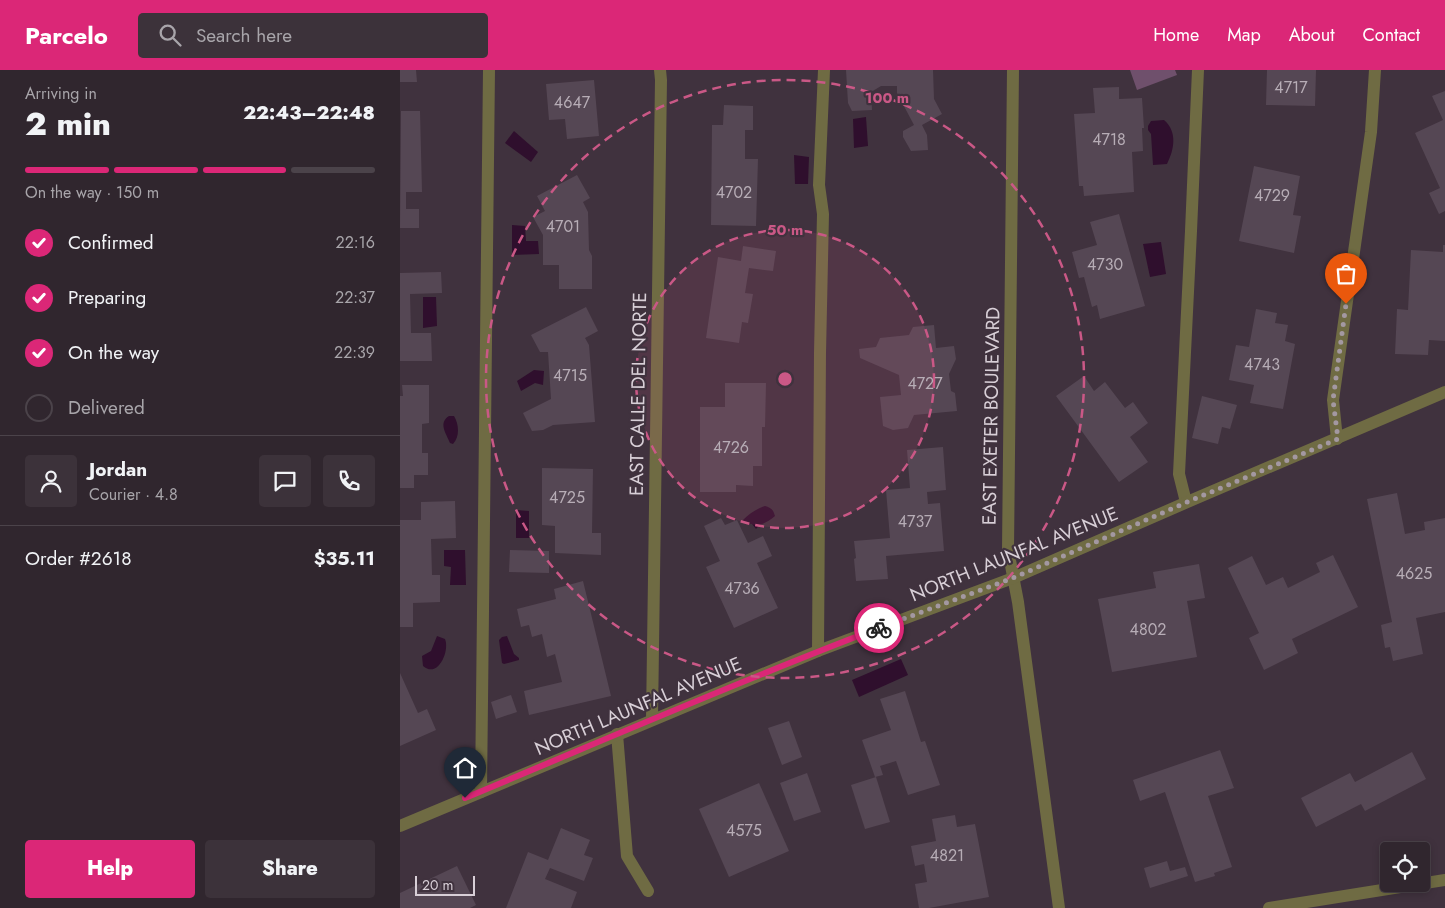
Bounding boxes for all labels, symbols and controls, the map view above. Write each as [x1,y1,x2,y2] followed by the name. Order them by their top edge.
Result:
[138,13,488,58] search box
[25,18,108,53] text: Parcelo
[156,21,184,49] icon: search
[196,22,292,49] text: Search here
[1153,22,1199,48] text: Home
[1227,22,1261,48] text: Map
[1289,22,1334,48] text: About
[1362,22,1420,48] text: Contact
[1274,76,1308,99] house number: 4717
[25,82,97,105] text: Arriving in
[865,87,909,109] text: 100 m
[554,91,591,114] house number: 4647
[243,99,375,126] text: 22:43–22:48
[25,101,111,147] text: 2 min
[1092,128,1126,151] house number: 4718
[25,181,159,204] text: On the way · 150 m
[716,181,752,204] house number: 4702
[1254,184,1290,207] house number: 4729
[546,215,580,238] house number: 4701
[767,219,803,241] text: 50 m
[25,229,53,257] icon: check
[68,229,154,256] text: Confirmed
[336,231,375,254] text: 22:16
[1087,253,1123,276] house number: 4730
[1325,253,1367,304] pin
[1332,260,1360,288] icon: bag
[25,284,53,312] icon: check
[68,284,146,311] text: Preparing
[335,286,375,309] text: 22:37
[623,292,653,496] street label: EAST CALLE DEL NORTE
[976,307,1006,525] street label: EAST EXETER BOULEVARD
[25,339,53,367] icon: check
[68,339,159,366] text: On the way
[334,341,375,364] text: 22:39
[1244,353,1280,376] house number: 4743
[553,364,587,387] house number: 4715
[776,370,794,388] centre of rings
[907,372,943,395] house number: 4727
[68,394,145,421] text: Delivered
[713,436,749,459] house number: 4726
[25,455,77,507] button: person
[259,455,311,507] button: chat
[323,455,375,507] button: phone
[89,456,147,483] text: Jordan
[89,483,178,506] text: Courier · 4.8
[549,486,585,509] house number: 4725
[906,500,1122,608] street label: NORTH LAUNFAL AVENUE
[898,510,933,533] house number: 4737
[25,545,132,572] text: Order #2618
[314,545,375,572] text: $35.11
[1396,562,1432,585] house number: 4625
[724,577,760,600] house number: 4736
[854,603,904,653] courier
[865,614,893,642] icon: bike
[1130,618,1166,641] house number: 4802
[530,650,746,762] street label: NORTH LAUNFAL AVENUE
[444,747,486,798] pin
[451,754,479,782] icon: home
[726,819,762,842] house number: 4575
[25,840,195,898] button: Help
[205,840,375,898] button: Share
[1380,842,1430,892] map controls
[1380,842,1430,892] button: locate
[930,844,964,867] house number: 4821
[415,873,475,896] scale bar
[422,875,454,895] text: 20 m

